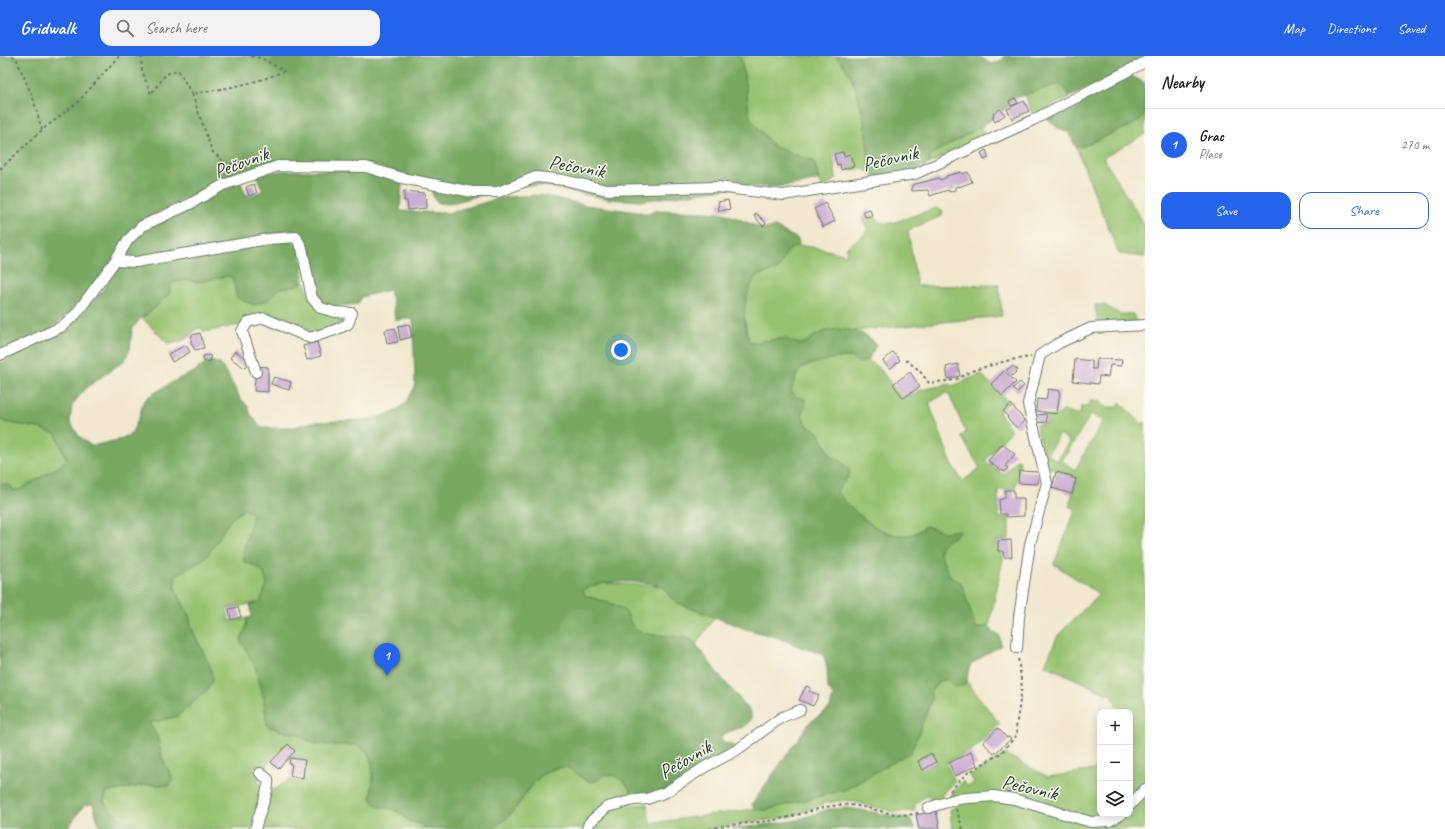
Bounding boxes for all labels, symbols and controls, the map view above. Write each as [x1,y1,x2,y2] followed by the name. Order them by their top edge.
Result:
[100,10,380,46] search box
[20,16,76,40] text: Gridwalk
[114,17,136,39] icon: search
[146,19,207,38] text: Search here
[1284,20,1305,37] text: Map
[1327,20,1376,37] text: Directions
[1398,20,1425,37] text: Saved
[1161,72,1204,93] text: Nearby
[1199,127,1224,146] text: Grac
[1171,137,1177,153] text: 1
[1401,137,1429,153] text: 270 m
[860,140,922,177] street label: Pečovnik
[210,141,273,184] street label: Pečovnik
[1199,146,1222,162] text: Place
[547,149,608,184] street label: Pečovnik
[1161,192,1291,229] button: Save
[1299,192,1429,229] button: Share
[611,340,631,360] your location
[374,643,400,676] pin: 1
[1097,709,1133,817] map controls
[1097,709,1133,745] button: +
[655,734,717,784] street label: Pečovnik
[1097,745,1133,781] button: −
[1000,769,1062,806] street label: Pečovnik
[1097,781,1133,817] button: layers

